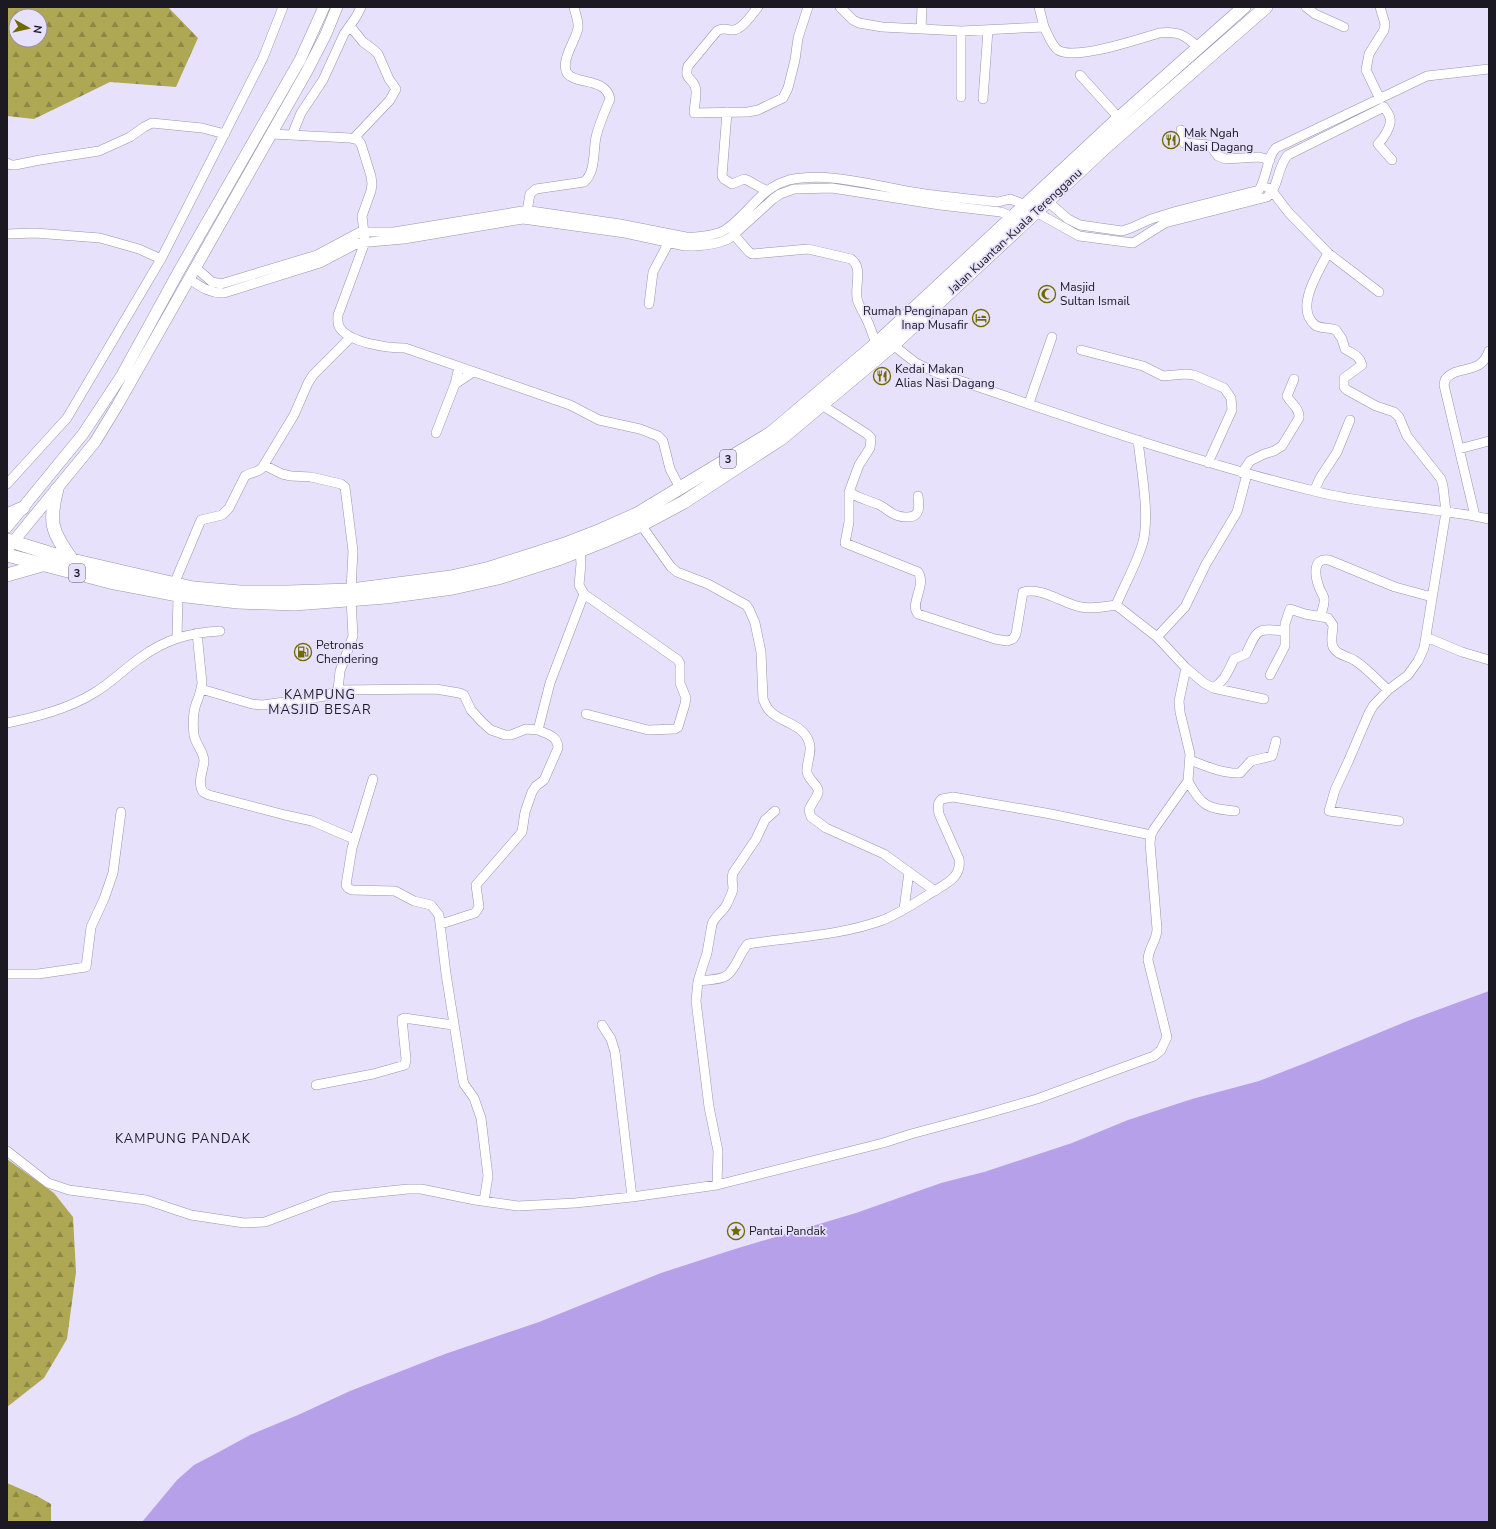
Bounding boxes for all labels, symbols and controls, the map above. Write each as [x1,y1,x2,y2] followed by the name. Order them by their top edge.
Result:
[8,8,48,48] north arrow
[29,24,45,34] text: N
[1184,125,1253,155] place label: Mak Ngah Nasi Dagang
[1161,130,1181,150] restaurant icon: Mak Ngah Nasi Dagang
[944,165,1085,298] street label: Jalan Kuantan-Kuala Terengganu
[1060,279,1130,309] place label: Masjid Sultan Ismail
[1037,284,1057,304] mosque icon: Masjid Sultan Ismail
[863,303,969,333] place label: Rumah Penginapan Inap Musafir
[971,308,991,328] hotel icon: Rumah Penginapan Inap Musafir
[895,361,995,391] place label: Kedai Makan Alias Nasi Dagang
[872,366,892,386] restaurant icon: Kedai Makan Alias Nasi Dagang
[720,450,736,468] road number: 3
[69,564,85,582] road number: 3
[316,637,378,667] place label: Petronas Chendering
[293,642,313,662] fuel station icon: Petronas Chendering
[268,686,372,719] district label: KAMPUNG MASJID BESAR
[115,1130,251,1148] district label: KAMPUNG PANDAK
[726,1221,746,1241] place icon: Pantai Pandak
[749,1223,827,1239] place label: Pantai Pandak

